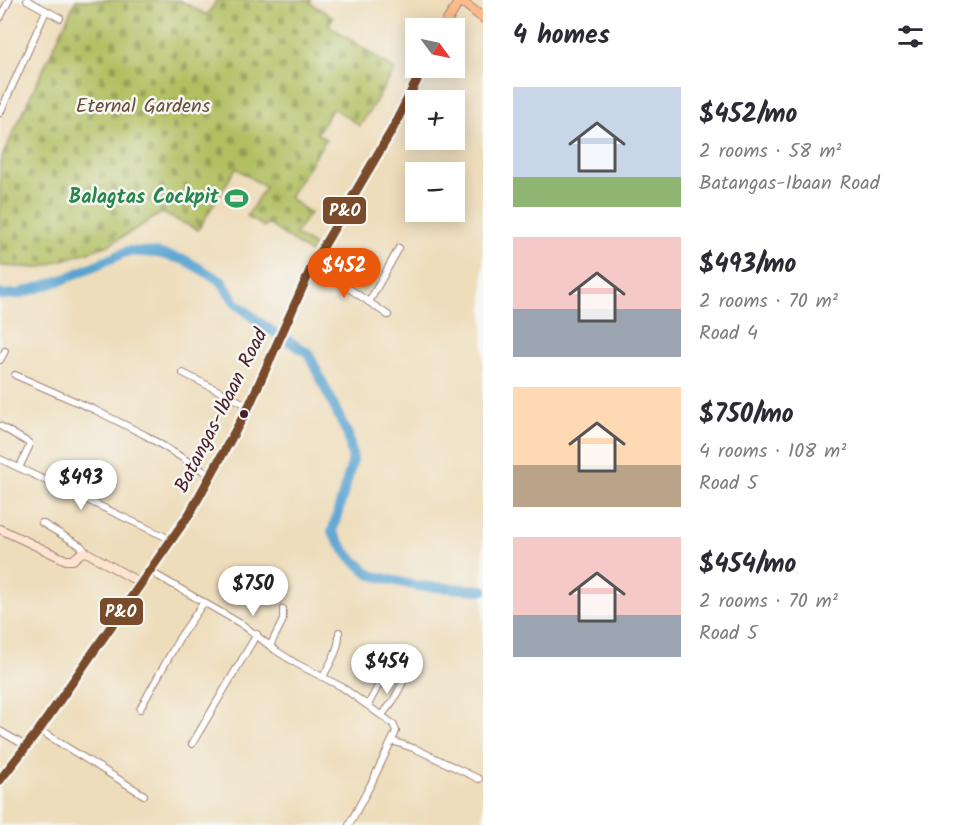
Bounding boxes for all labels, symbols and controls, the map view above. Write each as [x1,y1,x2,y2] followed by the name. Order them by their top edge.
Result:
[513,15,610,57] text: 4 homes
[405,18,465,78] north arrow
[405,18,465,222] map controls
[894,20,927,53] icon: filters
[405,90,465,150] button: +
[76,91,211,123] park label: Eternal Gardens
[699,94,797,136] text: $452/mo
[561,111,633,183] icon: home
[699,136,841,168] text: 2 rooms · 58 m²
[405,162,465,222] button: −
[699,168,880,200] text: Batangas-Ibaan Road
[69,182,220,214] place label: Balagtas Cockpit
[224,185,250,211] sports icon: Balagtas Cockpit
[322,196,367,225] line badge: P&O
[329,199,361,224] text: P&O
[699,244,796,286] text: $493/mo
[308,248,380,299] pin: $452
[322,251,366,283] text: $452
[561,261,633,333] icon: home
[699,286,838,318] text: 2 rooms · 70 m²
[699,318,758,350] text: Road 4
[167,322,278,499] street label: Batangas-Ibaan Road
[699,394,794,436] text: $750/mo
[238,408,250,420] unlabelled marker
[561,411,633,483] icon: home
[699,436,846,468] text: 4 rooms · 108 m²
[45,460,117,511] pin: $493
[59,463,103,495] text: $493
[699,468,758,500] text: Road 5
[699,544,796,586] text: $454/mo
[561,561,633,633] icon: home
[217,566,289,617] pin: $750
[232,569,274,601] text: $750
[699,586,838,618] text: 2 rooms · 70 m²
[99,597,144,626] line badge: P&O
[105,600,137,625] text: P&O
[699,618,758,650] text: Road 5
[351,644,423,695] pin: $454
[365,647,409,679] text: $454

